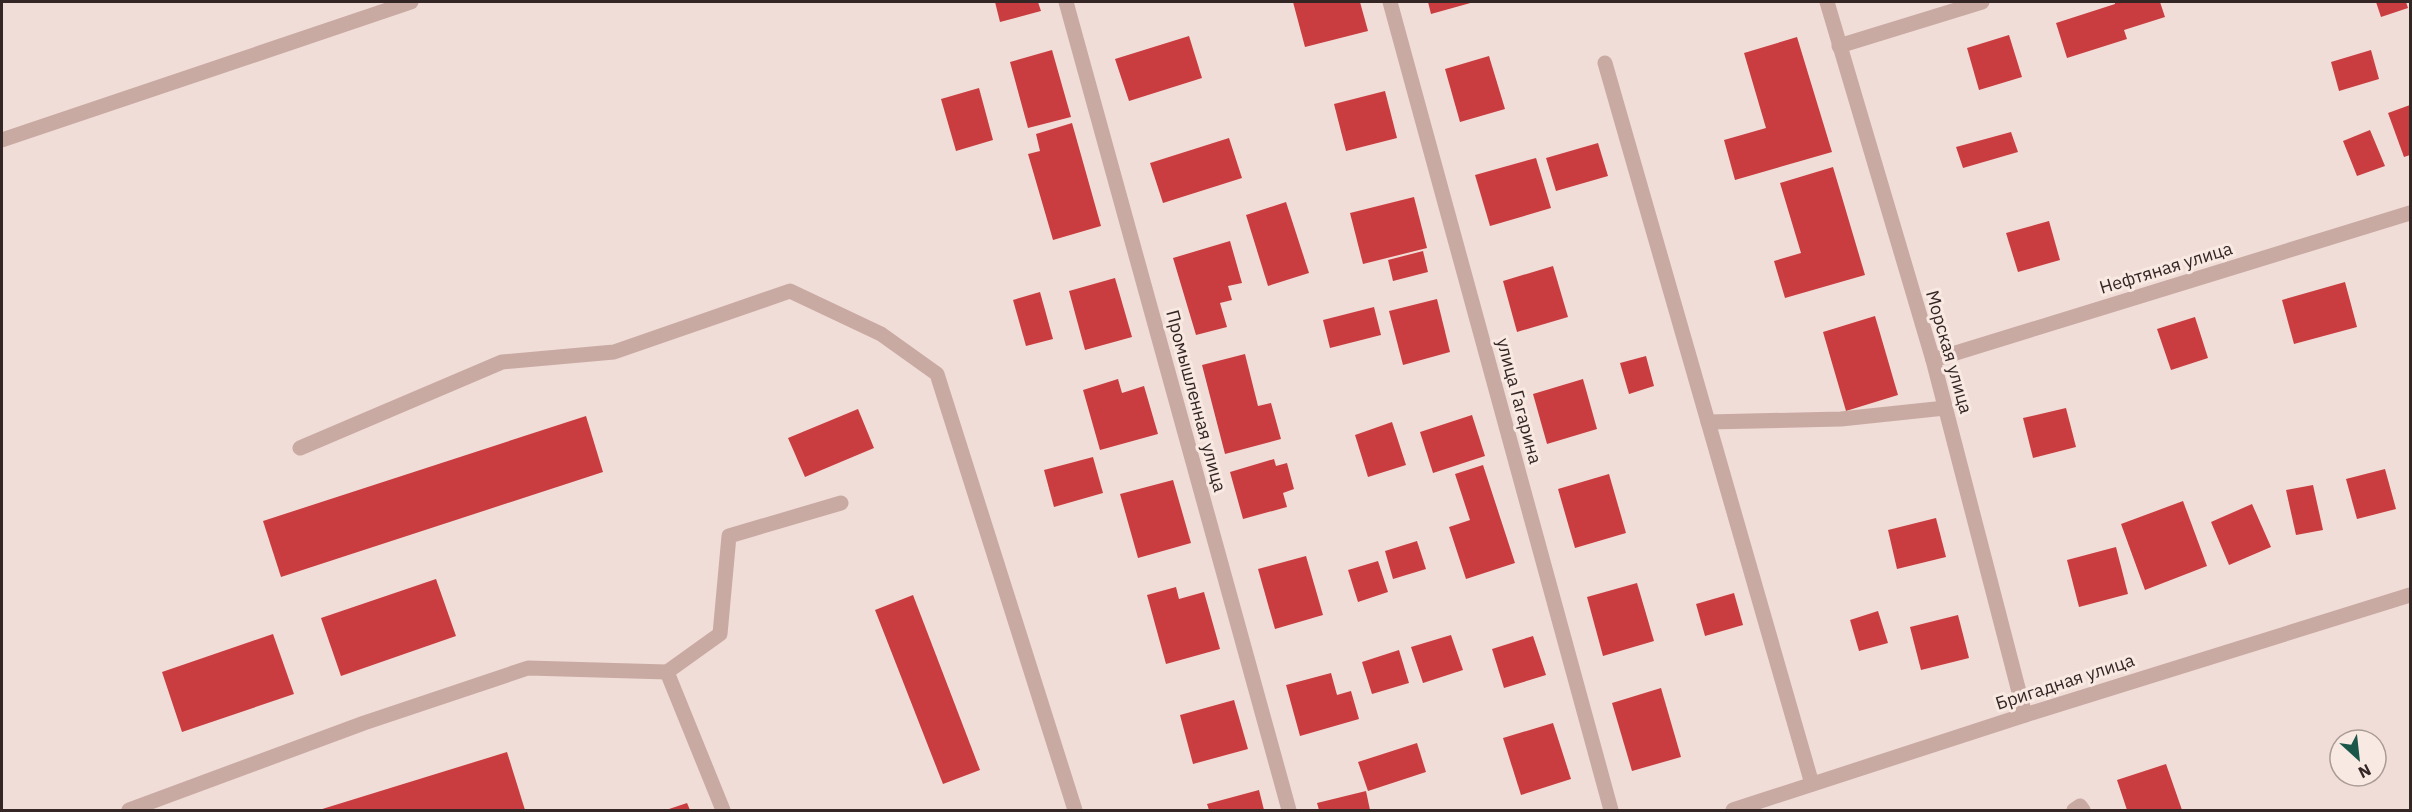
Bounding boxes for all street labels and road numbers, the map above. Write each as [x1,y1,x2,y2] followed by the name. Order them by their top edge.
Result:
[2097,236,2235,299] street label: Нефтяная улица
[1921,288,1978,417] street label: Морская улица
[1161,307,1232,495] street label: Промышленная улица
[1492,335,1547,467] street label: улица Гагарина
[1992,648,2138,715] street label: Бригадная улица

